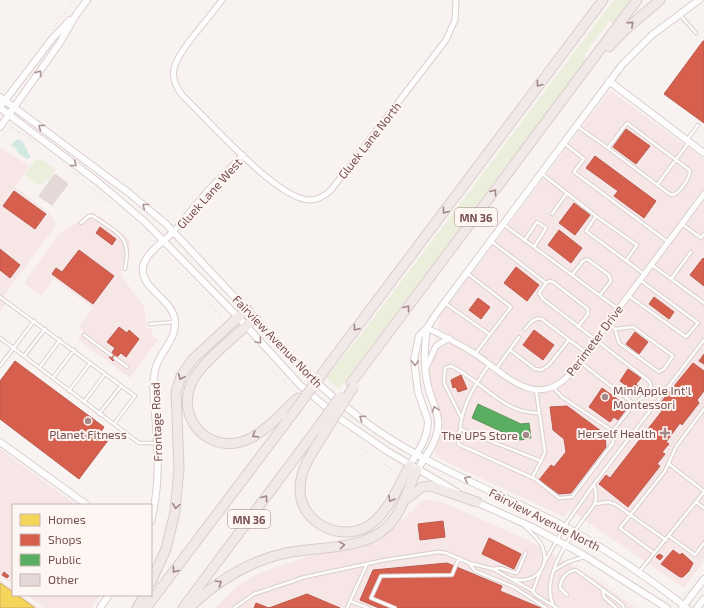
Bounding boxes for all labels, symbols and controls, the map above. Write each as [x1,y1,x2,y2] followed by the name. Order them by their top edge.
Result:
[626,22,634,29] one-way arrow
[34,70,41,77] one-way arrow
[537,80,544,87] one-way arrow
[335,99,403,181] street label: Gluek Lane North
[39,125,46,132] one-way arrow
[174,155,245,231] street label: Gluek Lane West
[69,159,76,166] one-way arrow
[489,190,496,197] one-way arrow
[143,203,150,210] one-way arrow
[442,206,449,213] one-way arrow
[455,208,497,226] road number: MN 36
[230,292,326,390] street label: Fairview Avenue North
[563,302,625,378] street label: Perimeter Drive
[403,305,410,312] one-way arrow
[354,324,361,331] one-way arrow
[255,336,262,344] one-way arrow
[411,360,419,366] one-way arrow
[178,373,186,381] one-way arrow
[148,382,164,462] street label: Frontage Road
[613,383,692,411] place label: MiniApple Int'l Montessori
[600,392,610,402] marker: MiniApple Int'l Montessori
[431,406,440,413] one-way arrow
[83,416,93,426] marker: Planet Fitness
[359,416,366,423] one-way arrow
[578,426,656,440] place label: Herself Health
[49,427,127,441] place label: Planet Fitness
[659,427,671,439] marker: Herself Health
[441,428,518,442] place label: The UPS Store
[252,430,259,438] one-way arrow
[521,430,531,440] marker: The UPS Store
[463,476,471,484] one-way arrow
[487,485,603,553] street label: Fairview Avenue North
[388,495,396,502] one-way arrow
[260,496,267,503] one-way arrow
[172,503,181,509] one-way arrow
[12,504,152,596] legend
[228,510,270,528] road number: MN 36
[48,512,86,526] text: Homes
[48,532,82,546] text: Shops
[339,541,345,550] one-way arrow
[48,552,81,566] text: Public
[172,566,179,573] one-way arrow
[48,572,79,586] text: Other
[215,581,222,588] one-way arrow

